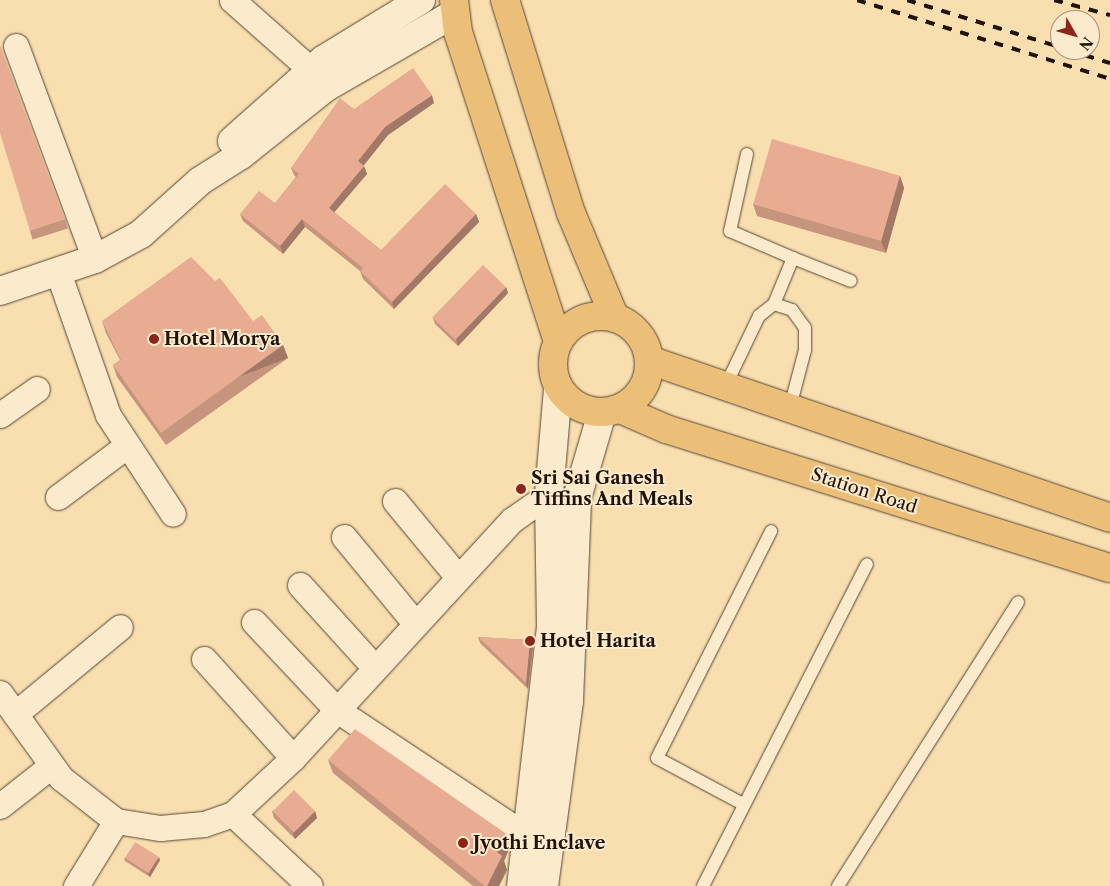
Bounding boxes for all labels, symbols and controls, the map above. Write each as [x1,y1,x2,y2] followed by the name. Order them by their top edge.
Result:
[1050,10,1100,60] north arrow
[1075,33,1097,54] text: N
[164,328,280,350] place label: Hotel Morya
[148,333,160,345] marker: Hotel Morya
[808,464,920,518] street label: Station Road
[531,468,694,510] place label: Sri Sai Ganesh Tiffins And Meals
[515,483,527,495] marker: Sri Sai Ganesh Tiffins And Meals
[540,630,656,652] place label: Hotel Harita
[524,635,536,647] marker: Hotel Harita
[473,832,606,854] place label: Jyothi Enclave
[457,837,469,849] marker: Jyothi Enclave

